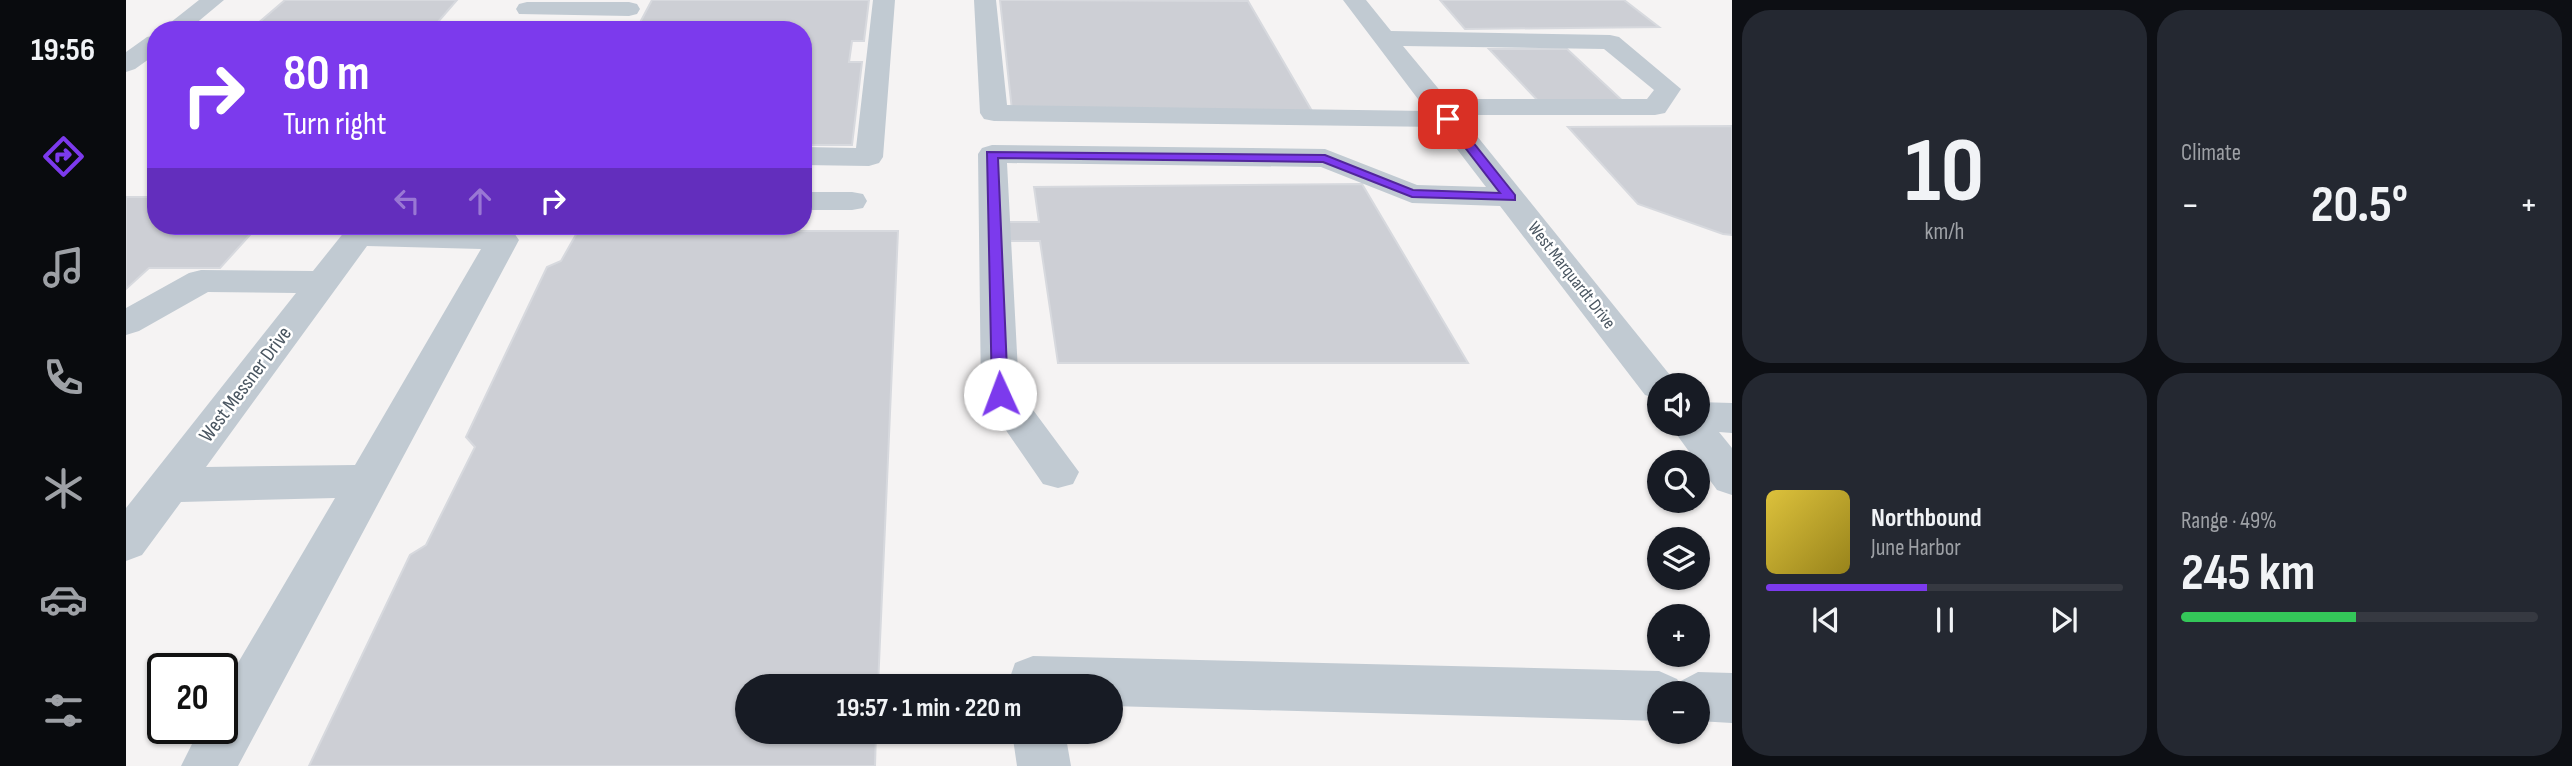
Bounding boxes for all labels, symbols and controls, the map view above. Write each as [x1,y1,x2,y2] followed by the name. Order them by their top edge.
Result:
[31,31,95,70] text: 19:56
[283,45,370,104] text: 80 m
[168,49,259,140] icon: right
[1418,89,1478,149] pin
[1429,100,1467,138] icon: arrive
[283,105,387,144] text: Turn right
[1905,118,1984,227] text: 10
[39,132,88,181] icon: directions
[2181,139,2241,167] text: Climate
[2311,174,2408,237] text: 20.5°
[388,182,426,220] icon: left
[461,182,499,220] icon: ahead
[534,182,572,220] icon: right
[2181,183,2200,228] text: −
[2519,183,2538,228] text: +
[1523,218,1620,333] street label: West Marquardt Drive
[1925,218,1964,246] text: km/h
[39,243,88,292] icon: music
[194,322,297,447] street label: West Messner Drive
[39,353,88,402] icon: phone
[963,357,1037,431] position arrow
[1647,373,1710,744] map controls
[1647,373,1710,436] button: sound
[1647,450,1710,513] button: search
[39,464,88,513] icon: climate
[1871,503,1982,534] text: Northbound
[2181,507,2277,535] text: Range · 49%
[1647,527,1710,590] button: layers
[1871,534,1961,562] text: June Harbor
[2181,542,2315,605] text: 245 km
[39,575,88,624] icon: car
[1807,601,1845,639] icon: previous
[1926,601,1964,639] icon: pause
[2045,601,2083,639] icon: next
[1647,604,1710,667] button: +
[147,653,238,744] speed limit sign: 20
[1647,681,1710,744] button: −
[39,686,88,735] icon: filters
[837,693,1021,724] text: 19:57 · 1 min · 220 m

